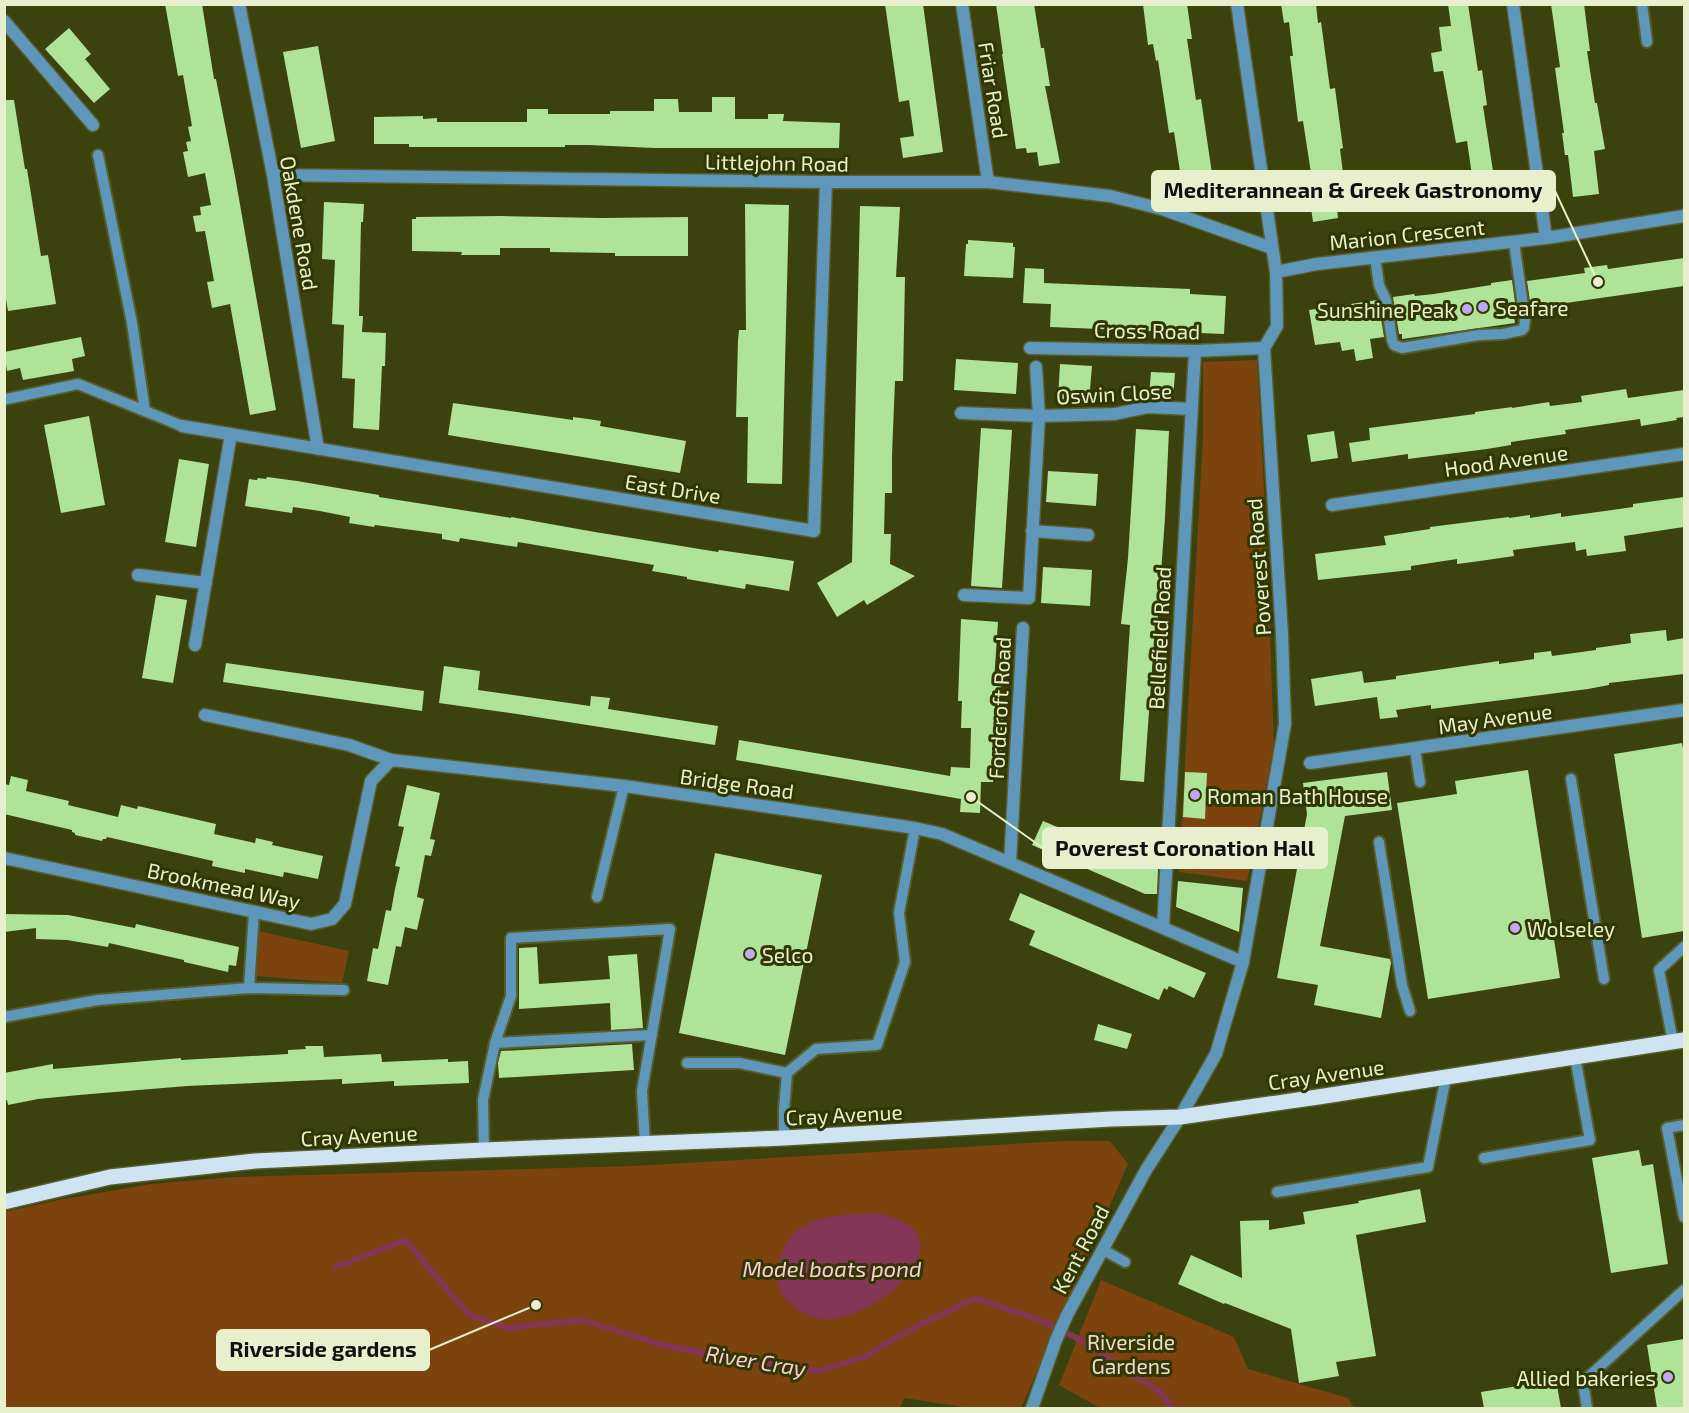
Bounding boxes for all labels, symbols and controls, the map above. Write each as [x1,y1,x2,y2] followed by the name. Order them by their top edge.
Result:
[974,40,1014,140] street label: Friar Road
[705,148,849,177] street label: Littlejohn Road
[276,154,324,292] street label: Oakdene Road
[1152,171,1555,211] callout: Mediterannean & Greek Gastronomy
[1164,176,1543,203] text: Mediterannean & Greek Gastronomy
[1328,213,1486,255] street label: Marion Crescent
[1495,295,1569,320] place label: Seafare
[1317,297,1455,322] place label: Sunshine Peak
[1476,300,1490,314] marker: Seafare
[1460,302,1474,316] marker: Sunshine Peak
[1094,317,1200,343] street label: Cross Road
[1055,377,1173,409] street label: Oswin Close
[1443,439,1569,481] street label: Hood Avenue
[623,468,723,508] street label: East Drive
[1241,498,1275,636] street label: Poverest Road
[1143,566,1175,710] street label: Bellefield Road
[983,636,1015,780] street label: Fordcroft Road
[1436,698,1554,738] street label: May Avenue
[678,763,796,803] street label: Bridge Road
[1207,783,1388,808] place label: Roman Bath House
[1188,788,1202,802] marker: Roman Bath House
[1043,828,1327,868] callout: Poverest Coronation Hall
[1055,834,1316,860] text: Poverest Coronation Hall
[145,857,303,913] street label: Brookmead Way
[1527,916,1615,941] place label: Wolseley
[1508,921,1522,935] marker: Wolseley
[762,942,813,967] place label: Selco
[743,947,757,961] marker: Selco
[1266,1053,1386,1095] street label: Cray Avenue
[785,1098,903,1130] street label: Cray Avenue
[300,1119,418,1151] street label: Cray Avenue
[1046,1200,1114,1298] street label: Kent Road
[742,1255,922,1281] water label: Model boats pond
[1087,1329,1175,1378] park label: Riverside Gardens
[217,1330,429,1370] callout: Riverside gardens
[229,1335,417,1361] text: Riverside gardens
[704,1339,808,1382] water label: River Cray
[1517,1365,1656,1390] place label: Allied bakeries
[1661,1370,1675,1384] marker: Allied bakeries

